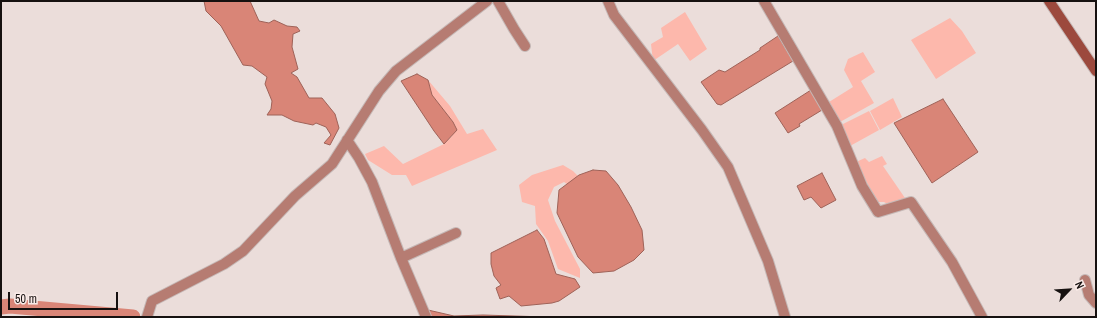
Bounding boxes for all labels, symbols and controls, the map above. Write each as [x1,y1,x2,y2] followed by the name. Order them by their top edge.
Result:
[1049,270,1089,310] north arrow
[1072,279,1088,291] text: N
[10,284,120,310] scale bar
[15,291,37,307] text: 50 m

